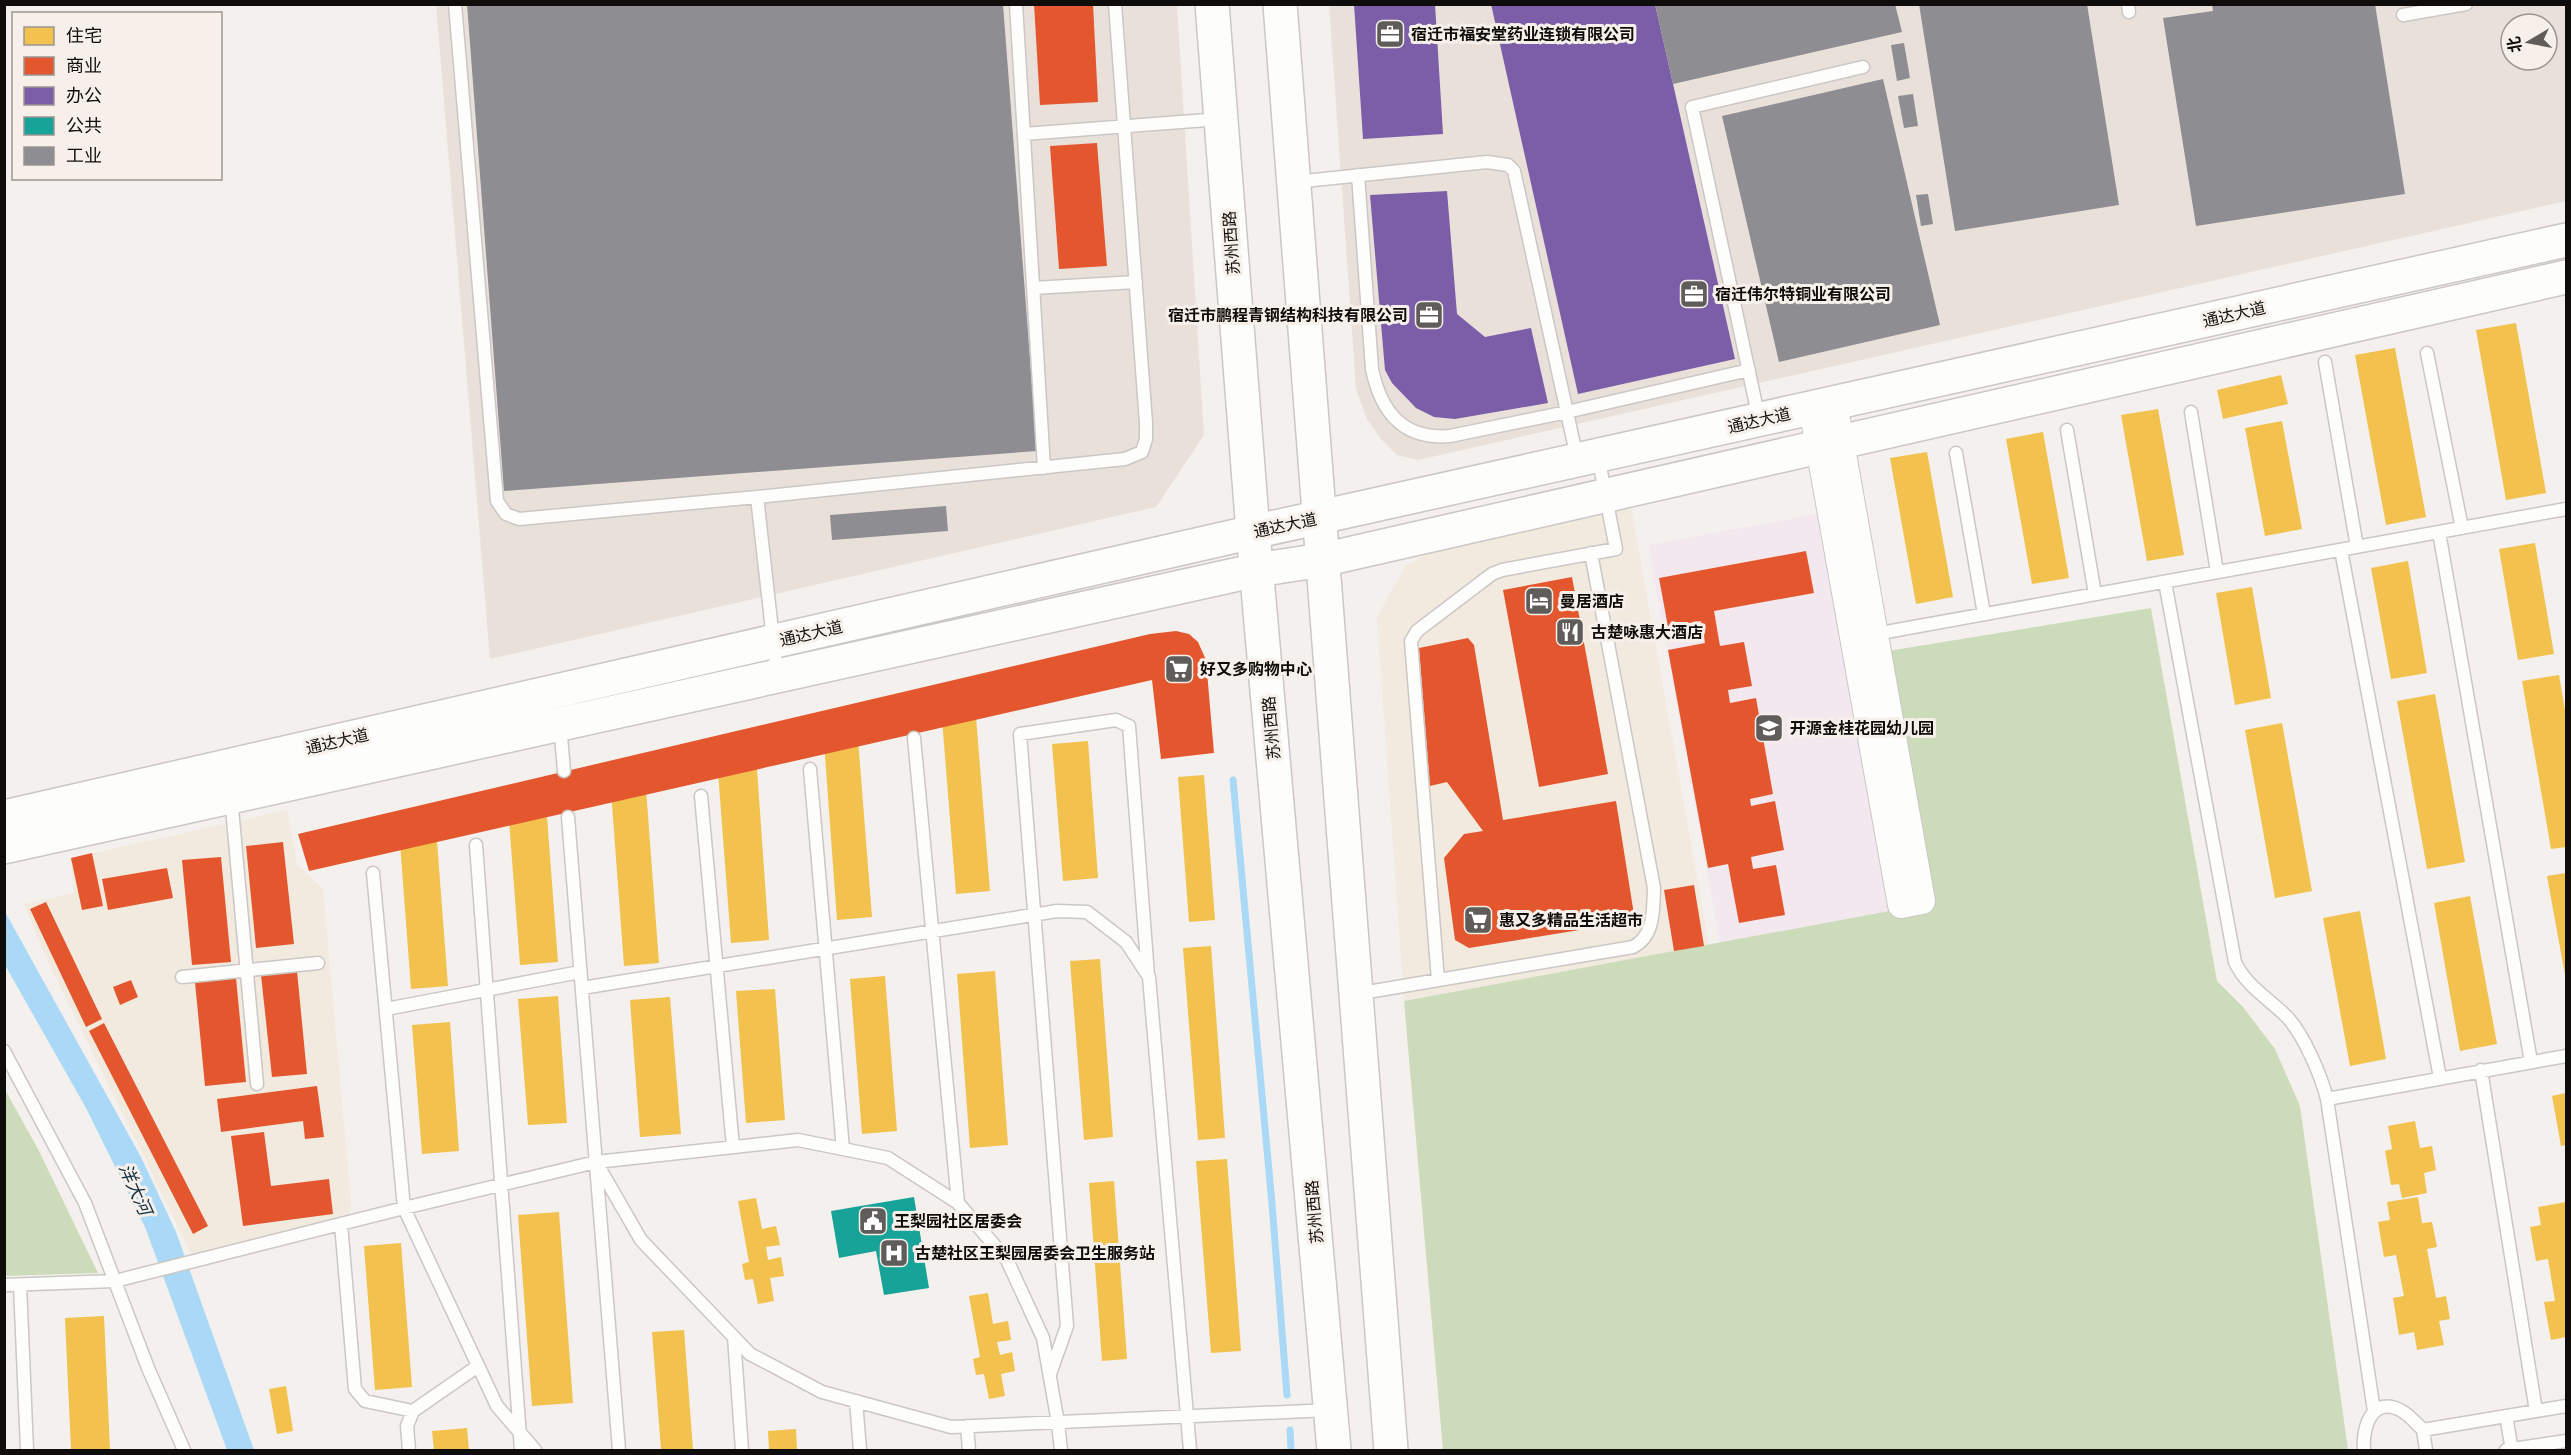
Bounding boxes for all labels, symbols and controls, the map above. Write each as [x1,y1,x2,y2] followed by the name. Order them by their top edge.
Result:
[12,12,222,180] legend
[2499,12,2559,72] north arrow
[1374,18,1406,50] office icon: 宿迁市福安堂药业连锁有限公司
[66,23,102,47] text: 住宅
[1411,23,1635,45] place label: 宿迁市福安堂药业连锁有限公司
[2502,35,2526,54] text: 北
[66,53,102,77] text: 商业
[66,83,102,107] text: 办公
[66,113,102,137] text: 公共
[66,143,102,167] text: 工业
[1218,210,1244,276] street label: 苏州西路
[1678,278,1710,310] office icon: 宿迁伟尔特铜业有限公司
[1715,283,1891,305] place label: 宿迁伟尔特铜业有限公司
[2200,296,2268,332] street label: 通达大道
[1413,299,1445,331] office icon: 宿迁市鹏程青钢结构科技有限公司
[1168,304,1408,326] place label: 宿迁市鹏程青钢结构科技有限公司
[1725,402,1793,438] street label: 通达大道
[1251,508,1319,542] street label: 通达大道
[1523,585,1555,617] hotel icon: 曼居酒店
[1560,590,1624,612] place label: 曼居酒店
[777,615,845,651] street label: 通达大道
[1554,616,1586,648] restaurant icon: 古楚咏惠大酒店
[1591,621,1703,643] place label: 古楚咏惠大酒店
[1163,653,1195,685] supermarket icon: 好又多购物中心
[1200,658,1312,680] place label: 好又多购物中心
[1257,695,1285,761] street label: 苏州西路
[1753,712,1785,744] school or university icon: 开源金桂花园幼儿园
[1790,717,1934,739] place label: 开源金桂花园幼儿园
[303,723,371,759] street label: 通达大道
[1462,904,1494,936] supermarket icon: 惠又多精品生活超市
[1499,909,1643,931] place label: 惠又多精品生活超市
[114,1159,159,1221] water label: 洋大河
[1300,1179,1328,1245] street label: 苏州西路
[857,1205,889,1237] public building icon: 王梨园社区居委会
[894,1210,1022,1232] place label: 王梨园社区居委会
[878,1237,910,1269] hospital icon: 古楚社区王梨园居委会卫生服务站
[915,1242,1155,1264] place label: 古楚社区王梨园居委会卫生服务站

